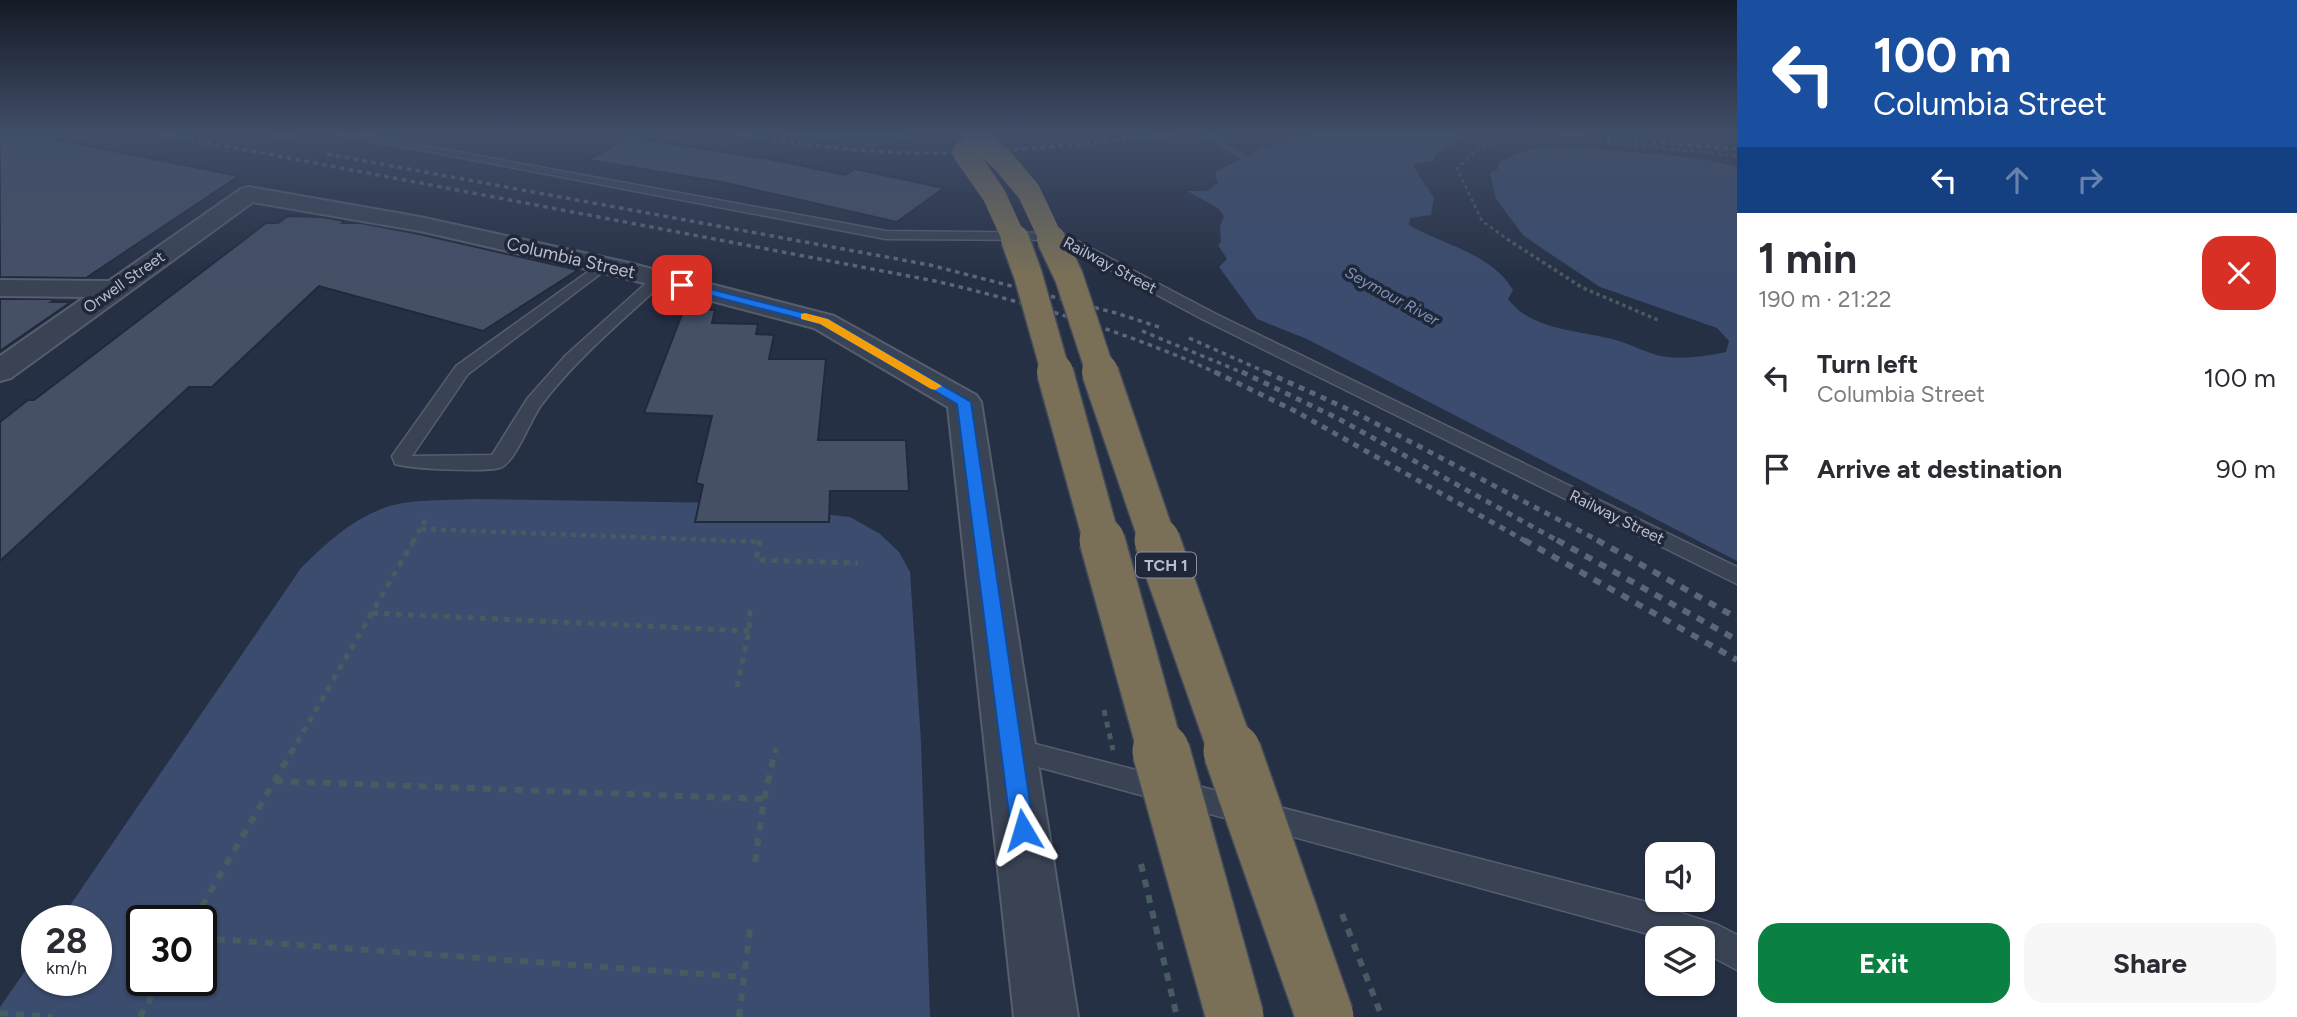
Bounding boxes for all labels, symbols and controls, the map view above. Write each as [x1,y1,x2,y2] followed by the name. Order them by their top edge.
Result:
[1873,25,2012,84] text: 100 m
[1758,28,1849,119] icon: left
[1873,85,2107,123] text: Columbia Street
[1925,161,1963,199] icon: left
[1998,161,2036,199] icon: ahead
[2071,161,2109,199] icon: right
[504,232,638,284] street label: Columbia Street
[1060,232,1160,298] street label: Railway Street
[1758,233,1857,284] text: 1 min
[2202,236,2276,310] button: close
[80,247,168,317] street label: Orwell Street
[652,255,712,315] pin
[1342,262,1443,330] water label: Seymour River
[663,266,701,304] icon: arrive
[1758,285,1892,313] text: 190 m · 21:22
[1817,348,1918,380] text: Turn left
[1758,359,1796,397] icon: left
[2203,362,2276,394] text: 100 m
[1817,380,1985,408] text: Columbia Street
[1758,450,1796,488] icon: arrive
[1817,453,2062,485] text: Arrive at destination
[2216,453,2276,485] text: 90 m
[1567,486,1667,548] street label: Railway Street
[1136,552,1196,578] road number: TCH 1
[986,793,1060,867] position arrow
[1645,842,1715,996] map controls
[1645,842,1715,912] button: sound
[126,905,217,996] speed limit sign: 30
[46,920,87,962] text: 28
[1758,923,2010,1003] button: Exit
[2024,923,2276,1003] button: Share
[1645,926,1715,996] button: layers
[46,957,87,979] text: km/h

